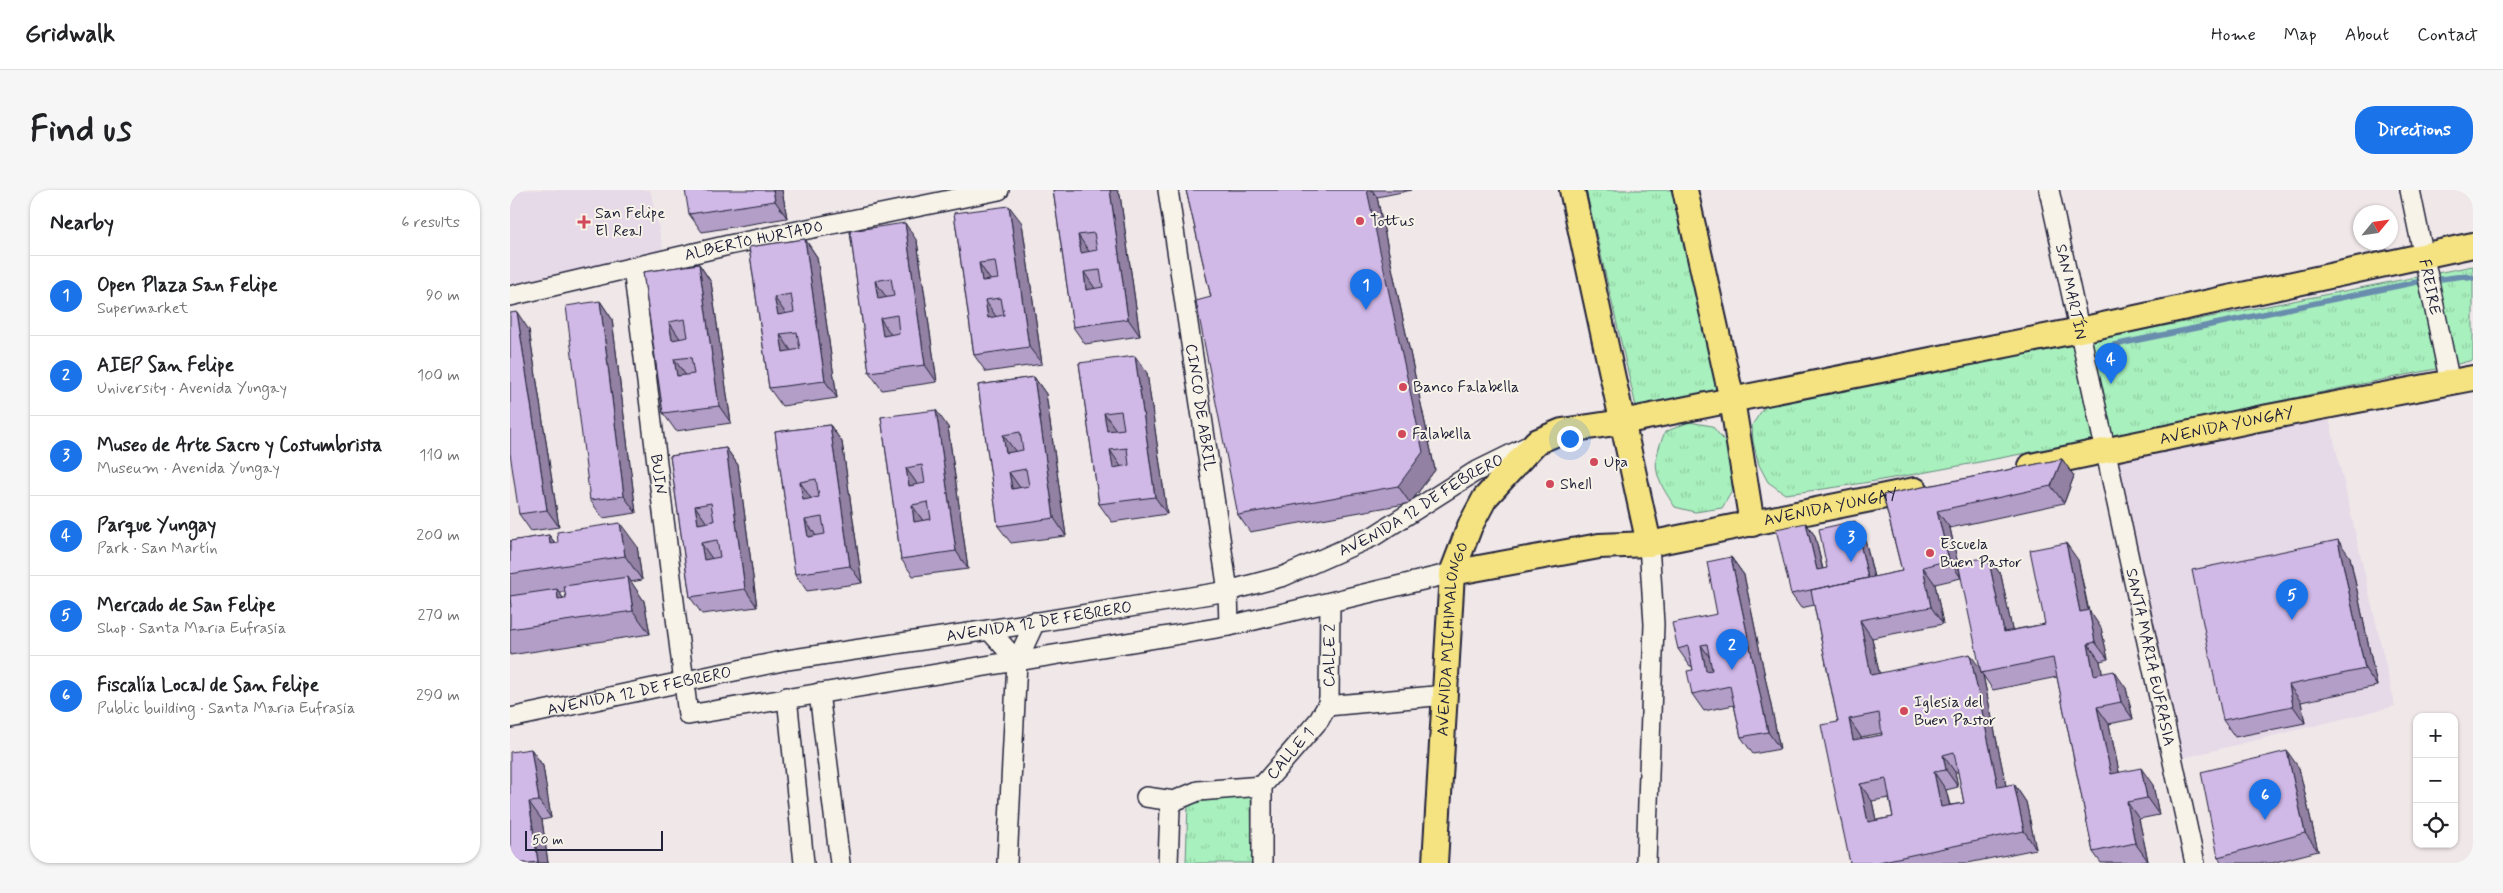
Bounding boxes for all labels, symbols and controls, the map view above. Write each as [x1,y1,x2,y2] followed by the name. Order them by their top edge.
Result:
[25,19,115,50] text: Gridwalk
[2211,23,2256,47] text: Home
[2284,23,2317,47] text: Map
[2345,23,2389,47] text: About
[2417,23,2478,47] text: Contact
[2355,106,2473,154] button: Directions
[30,107,132,153] text: Find us
[595,203,665,242] place label: San Felipe El Real
[2353,205,2398,250] north arrow
[50,209,114,237] text: Nearby
[1370,211,1414,232] place label: Tottus
[401,212,460,233] text: 6 results
[577,215,591,229] marker: San Felipe El Real
[1354,215,1366,227] marker: Tottus
[682,216,825,266] street label: ALBERTO HURTADO
[2050,242,2092,341] street label: SAN MARTÍN
[2414,257,2446,317] street label: FREIRE
[1350,269,1382,310] pin: 1
[97,273,278,298] text: Open Plaza San Felipe
[62,285,70,306] text: 1
[426,285,460,306] text: 90 m
[97,298,188,319] text: Supermarket
[1181,342,1221,473] street label: CINCO DE ABRIL
[2095,343,2127,384] pin: 4
[97,353,234,378] text: AIEP San Felipe
[62,365,70,386] text: 2
[417,365,460,386] text: 100 m
[1413,377,1519,398] place label: Banco Falabella
[97,378,287,399] text: University · Avenida Yungay
[1397,381,1409,393] marker: Banco Falabella
[2158,402,2296,450] street label: AVENIDA YUNGAY
[1412,424,1471,445] place label: Falabella
[1557,426,1583,452] your location
[1396,428,1408,440] marker: Falabella
[97,433,382,458] text: Museo de Arte Sacro y Costumbrista
[62,445,70,466] text: 3
[419,445,460,466] text: 110 m
[1335,449,1507,561] street label: AVENIDA 12 DE FEBRERO
[1604,452,1628,473] place label: Upa
[645,453,671,496] street label: BUIN
[1588,456,1600,468] marker: Upa
[97,458,280,479] text: Museum · Avenida Yungay
[1560,474,1592,495] place label: Shell
[1544,478,1556,490] marker: Shell
[1762,483,1900,531] street label: AVENIDA YUNGAY
[97,513,216,538] text: Parque Yungay
[1835,521,1867,562] pin: 3
[61,525,71,546] text: 4
[416,525,460,546] text: 200 m
[1940,534,2022,573] place label: Escuela Buen Pastor
[97,538,218,559] text: Park · San Martín
[1432,539,1473,737] street label: AVENIDA MICHIMALONGO
[1924,547,1936,559] marker: Escuela Buen Pastor
[2121,566,2180,748] street label: SANTA MARIA EUFRASIA
[2276,579,2308,620] pin: 5
[97,593,276,618] text: Mercado de San Felipe
[945,596,1134,647] street label: AVENIDA 12 DE FEBRERO
[61,605,71,626] text: 5
[417,605,460,626] text: 270 m
[97,618,286,639] text: Shop · Santa Maria Eufrasia
[1319,624,1340,687] street label: CALLE 2
[1716,629,1748,670] pin: 2
[545,661,733,720] street label: AVENIDA 12 DE FEBRERO
[97,673,319,698] text: Fiscalía Local de San Felipe
[62,685,70,706] text: 6
[416,685,460,706] text: 290 m
[1914,692,1996,731] place label: Iglesia del Buen Pastor
[97,698,355,719] text: Public building · Santa Maria Eufrasia
[1898,705,1910,717] marker: Iglesia del Buen Pastor
[2413,713,2458,848] map controls
[2413,713,2458,758] button: +
[1262,723,1319,784] street label: CALLE 1
[2413,758,2458,803] button: −
[2249,779,2281,820] pin: 6
[2413,803,2458,848] button: locate
[525,828,662,851] scale bar
[532,831,563,849] text: 50 m

